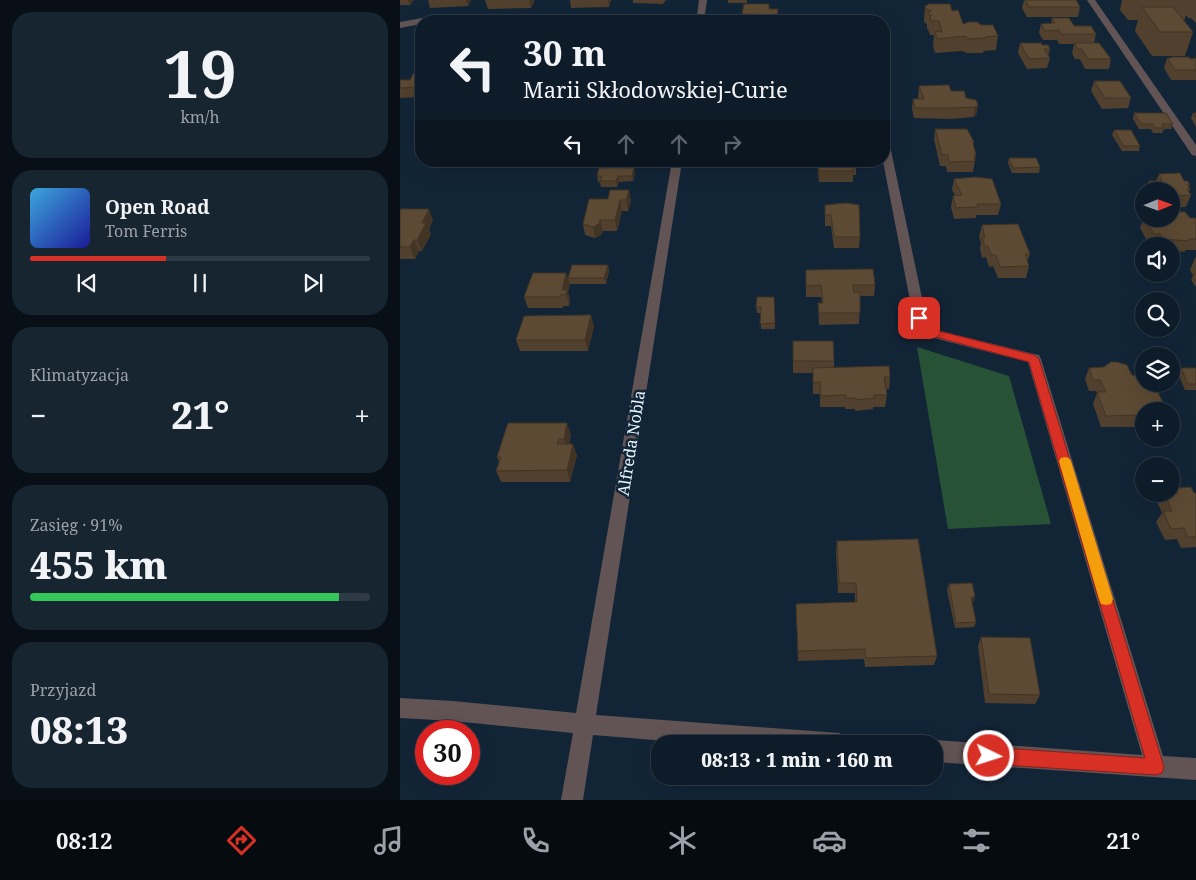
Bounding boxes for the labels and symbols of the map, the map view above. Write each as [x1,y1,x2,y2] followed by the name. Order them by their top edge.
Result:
[1135,182,1180,228] north arrow
[898,297,940,339] pin
[612,389,650,497] street label: Alfreda Nobla
[415,720,480,785] speed limit sign: 30
[962,729,1014,781] position arrow

